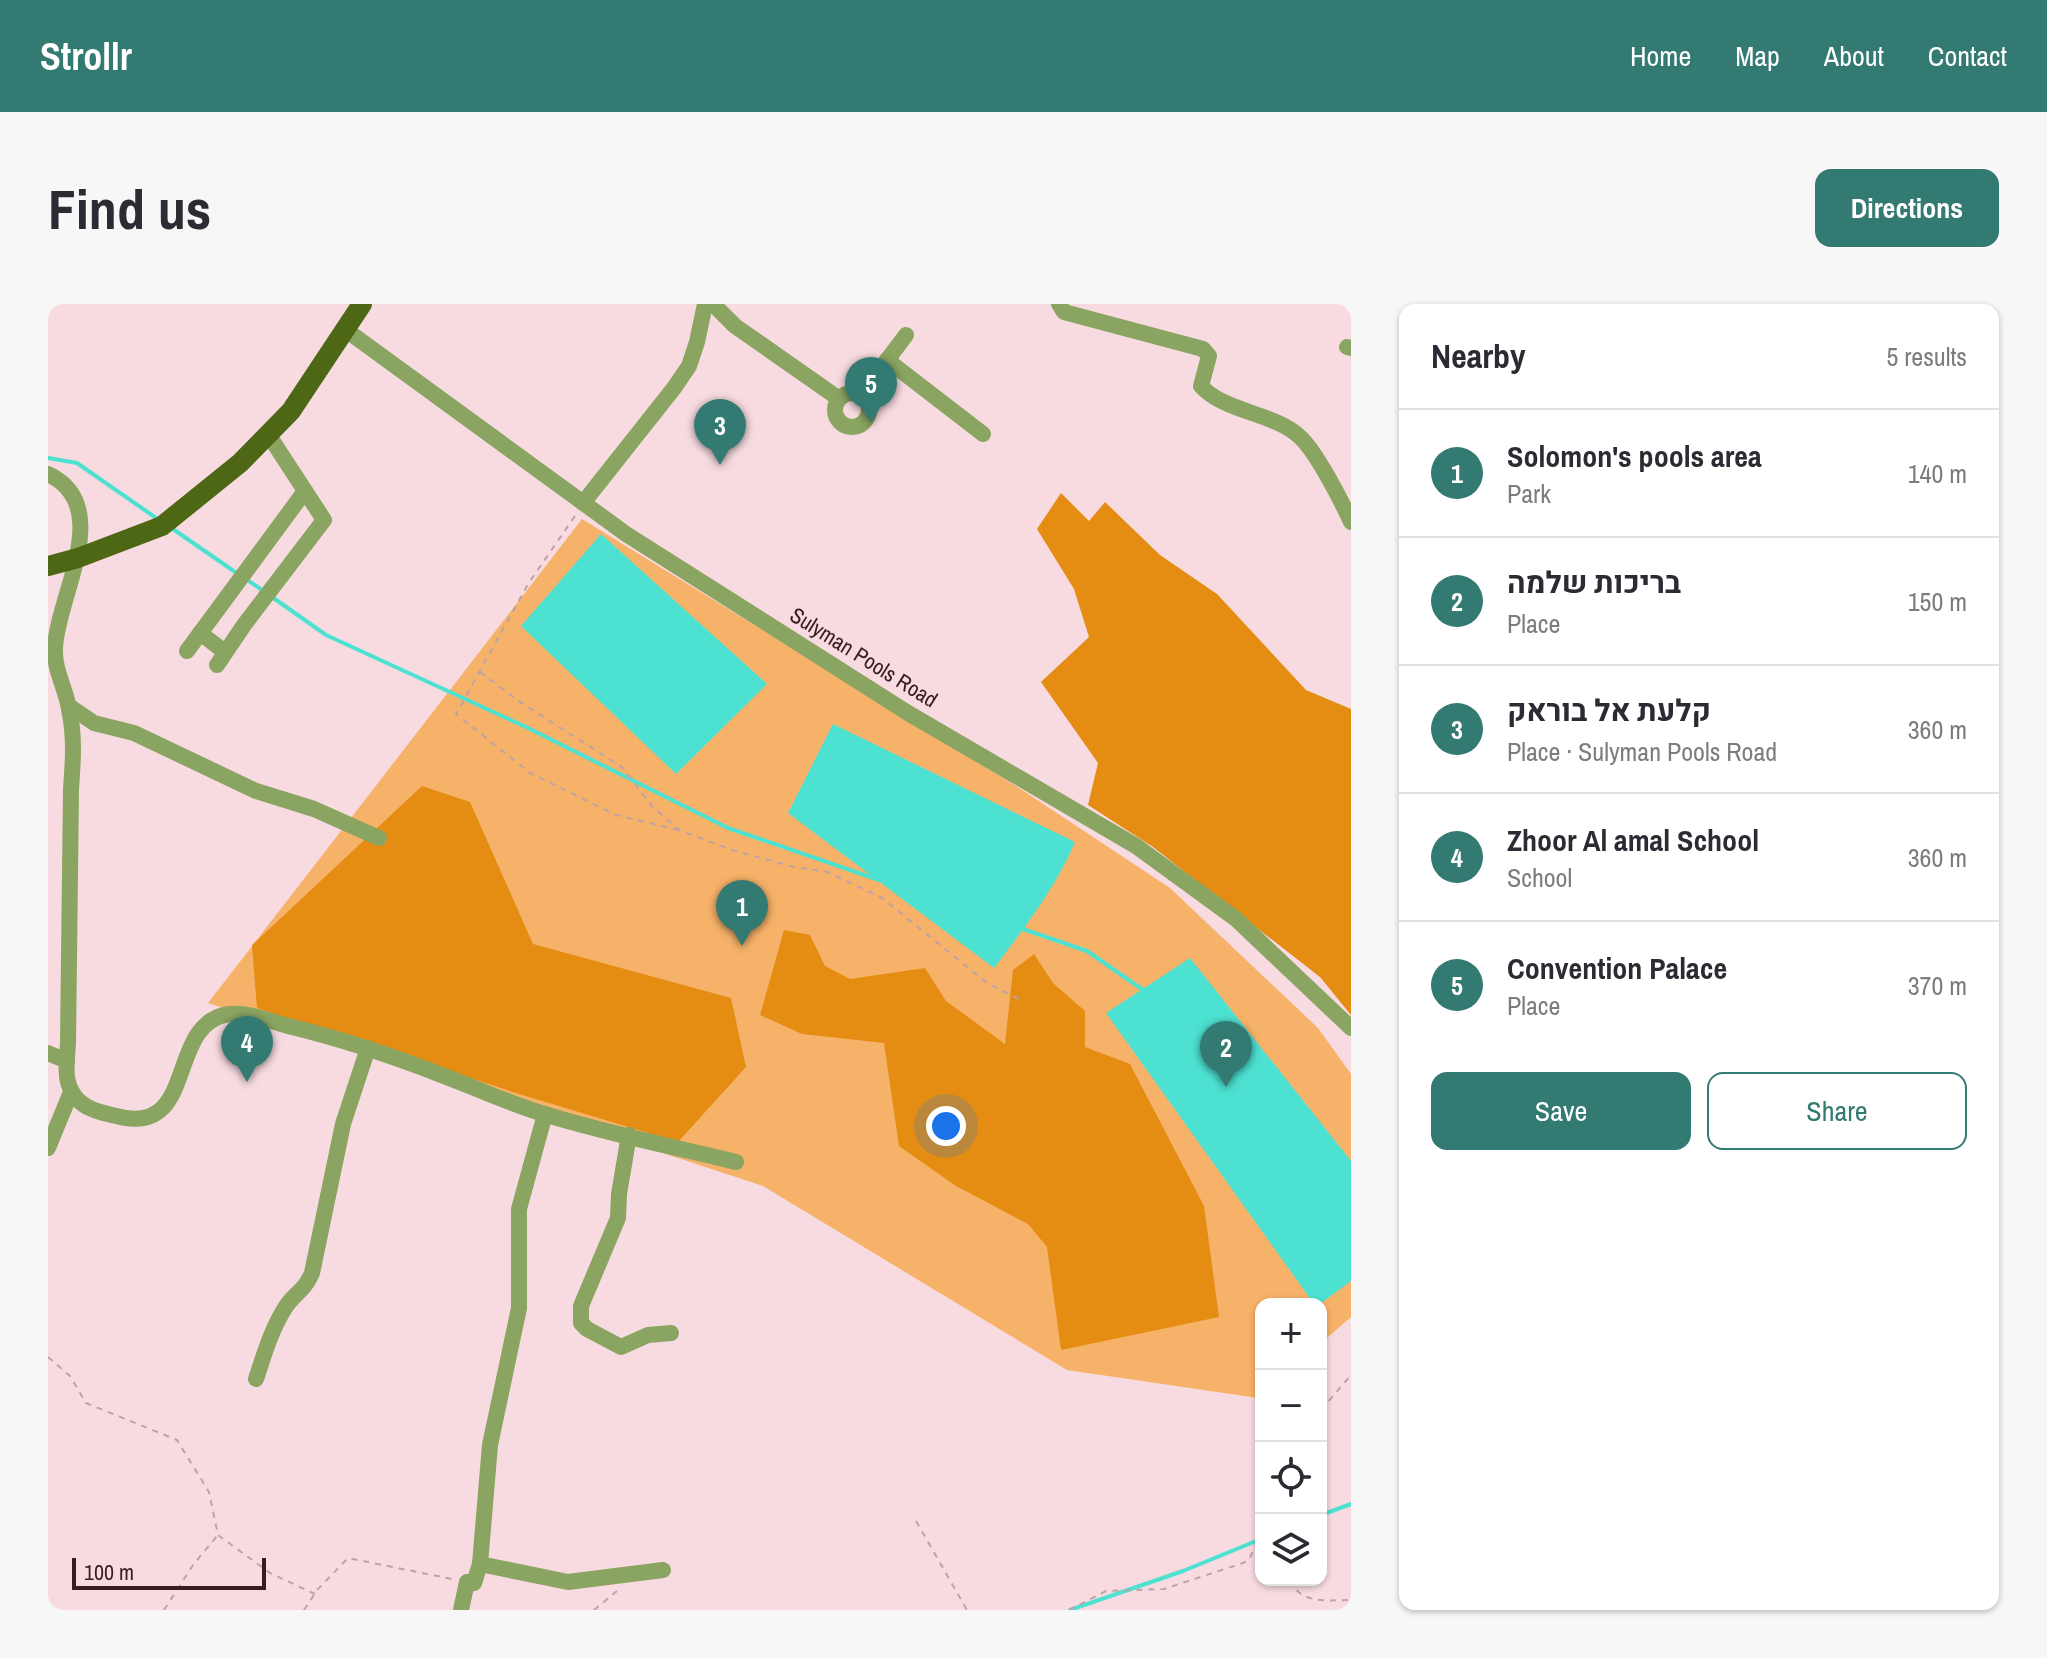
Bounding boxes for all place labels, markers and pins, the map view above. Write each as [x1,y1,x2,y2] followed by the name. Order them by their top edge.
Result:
[845,357,897,423] pin: 5
[694,399,746,465] pin: 3
[716,880,768,946] pin: 1
[221,1016,273,1082] pin: 4
[1200,1021,1252,1087] pin: 2

